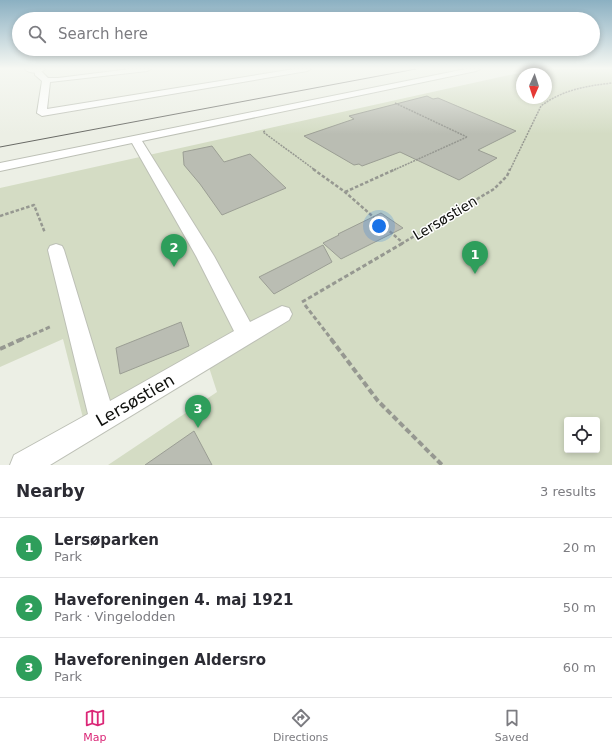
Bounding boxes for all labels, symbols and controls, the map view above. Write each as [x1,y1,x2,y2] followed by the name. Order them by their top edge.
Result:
[12,12,600,56] search box
[26,23,48,45] icon: search
[58,25,148,43] text: Search here
[516,68,552,104] north arrow
[410,193,480,243] street label: Lersøstien
[369,216,389,236] your location
[161,234,187,267] pin: 2
[462,241,488,274] pin: 1
[92,369,178,431] street label: Lersøstien
[185,395,211,428] pin: 3
[564,417,600,453] map controls
[564,417,600,453] button: locate
[16,481,85,501] text: Nearby
[540,484,596,499] text: 3 results
[54,531,159,549] text: Lersøparken
[24,540,34,555] text: 1
[563,540,596,555] text: 20 m
[54,549,82,564] text: Park
[54,591,294,609] text: Haveforeningen 4. maj 1921
[24,600,34,615] text: 2
[563,600,596,615] text: 50 m
[54,609,176,624] text: Park · Vingelodden
[54,651,266,669] text: Haveforeningen Aldersro
[24,660,34,675] text: 3
[563,660,596,675] text: 60 m
[54,669,82,684] text: Park
[83,707,106,744] tab: Map
[273,707,328,744] tab: Directions
[495,707,529,744] tab: Saved

